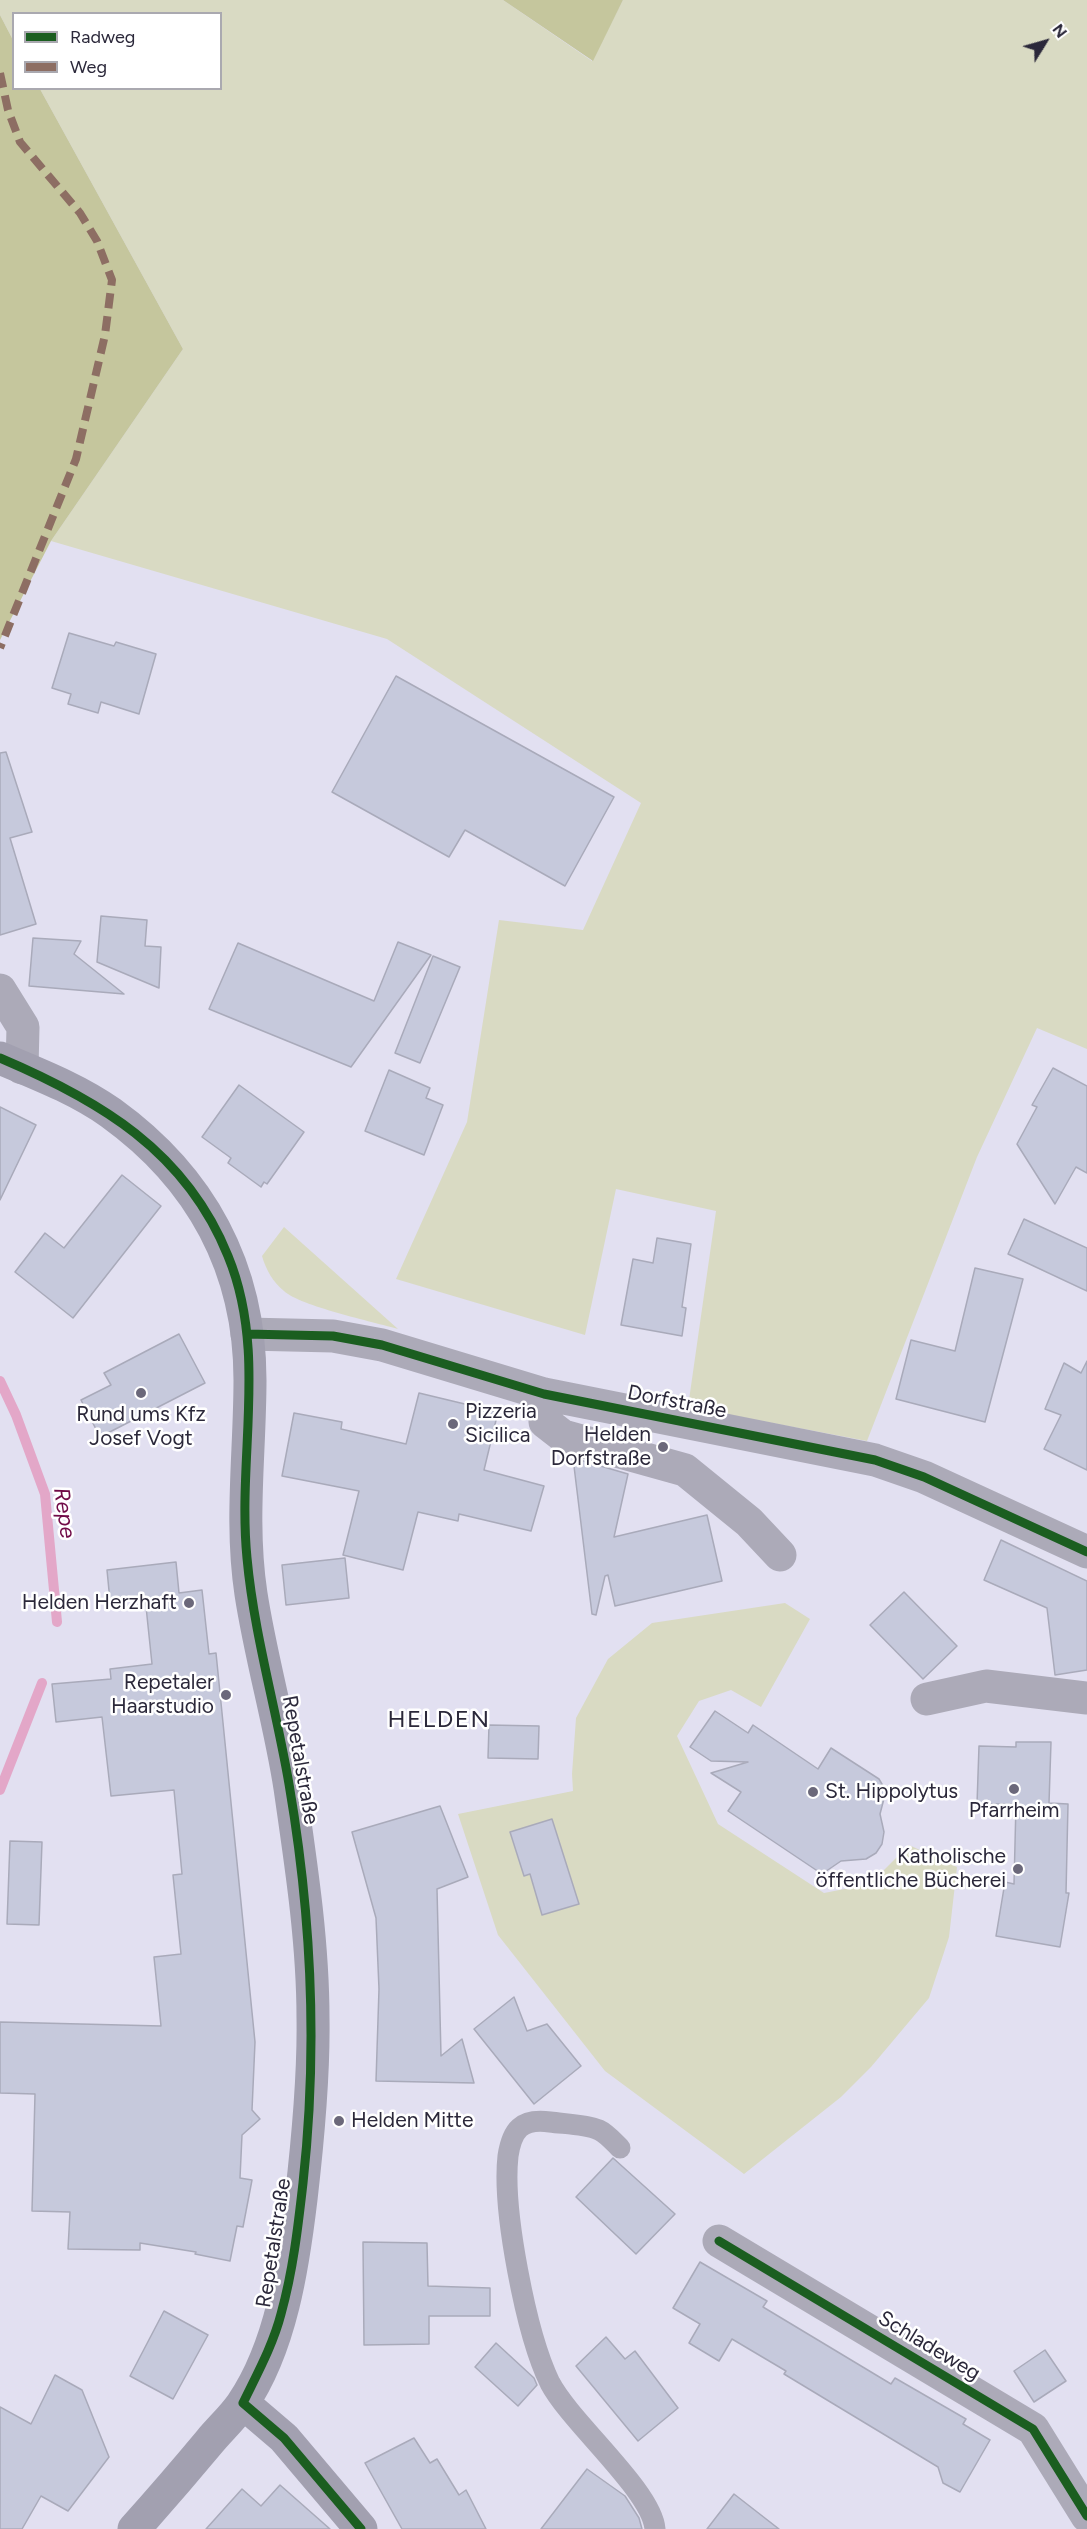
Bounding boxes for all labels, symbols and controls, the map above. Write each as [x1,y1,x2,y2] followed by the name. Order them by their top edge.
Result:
[12,12,222,90] legend
[1015,12,1075,72] north arrow
[1048,20,1071,42] text: N
[70,26,135,48] text: Radweg
[70,56,107,78] text: Weg
[625,1380,729,1424] street label: Dorfstraße
[134,1386,148,1400] marker: Rund ums Kfz Josef Vogt
[465,1399,537,1449] place label: Pizzeria Sicilica
[76,1402,206,1452] place label: Rund ums Kfz Josef Vogt
[446,1417,460,1431] marker: Pizzeria Sicilica
[551,1422,651,1472] place label: Helden Dorfstraße
[656,1440,670,1454] marker: Helden Dorfstraße
[47,1486,81,1540] water label: Repe
[22,1590,177,1616] place label: Helden Herzhaft
[182,1596,196,1610] marker: Helden Herzhaft
[111,1670,214,1720] place label: Repetaler Haarstudio
[219,1688,233,1702] marker: Repetaler Haarstudio
[276,1694,324,1826] street label: Repetalstraße
[387,1706,491,1734] district label: HELDEN
[825,1779,958,1805] place label: St. Hippolytus
[1007,1782,1021,1796] marker: Pfarrheim
[806,1785,820,1799] marker: St. Hippolytus
[969,1798,1059,1824] place label: Pfarrheim
[816,1844,1006,1894] place label: Katholische öffentliche Bücherei
[1011,1862,1025,1876] marker: Katholische öffentliche Bücherei
[351,2108,473,2134] place label: Helden Mitte
[332,2114,346,2128] marker: Helden Mitte
[251,2177,297,2309] street label: Repetalstraße
[873,2306,985,2386] street label: Schladeweg

